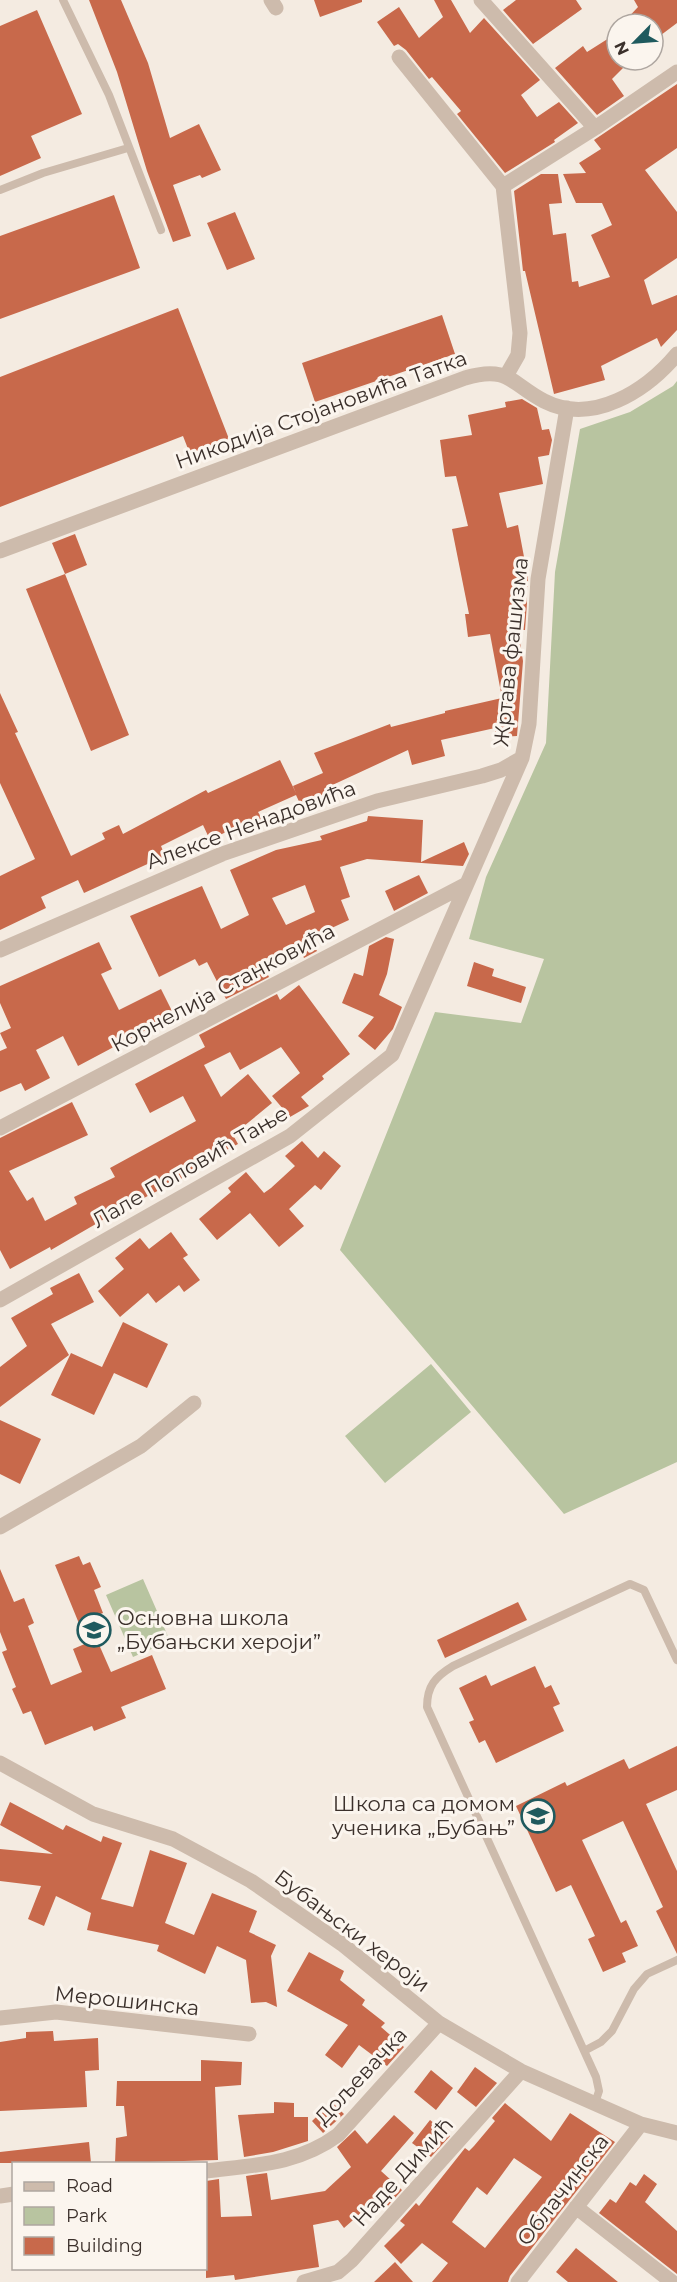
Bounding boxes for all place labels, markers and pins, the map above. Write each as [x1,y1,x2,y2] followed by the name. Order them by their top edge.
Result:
[117,1605,321,1654] place label: Основна школа „Бубањски хероји”
[76,1612,112,1648] school or university icon: Основна школа „Бубањски хероји”
[331,1791,515,1840] place label: Школа са домом ученика „Бубањ”
[520,1798,556,1834] school or university icon: Школа са домом ученика „Бубањ”

